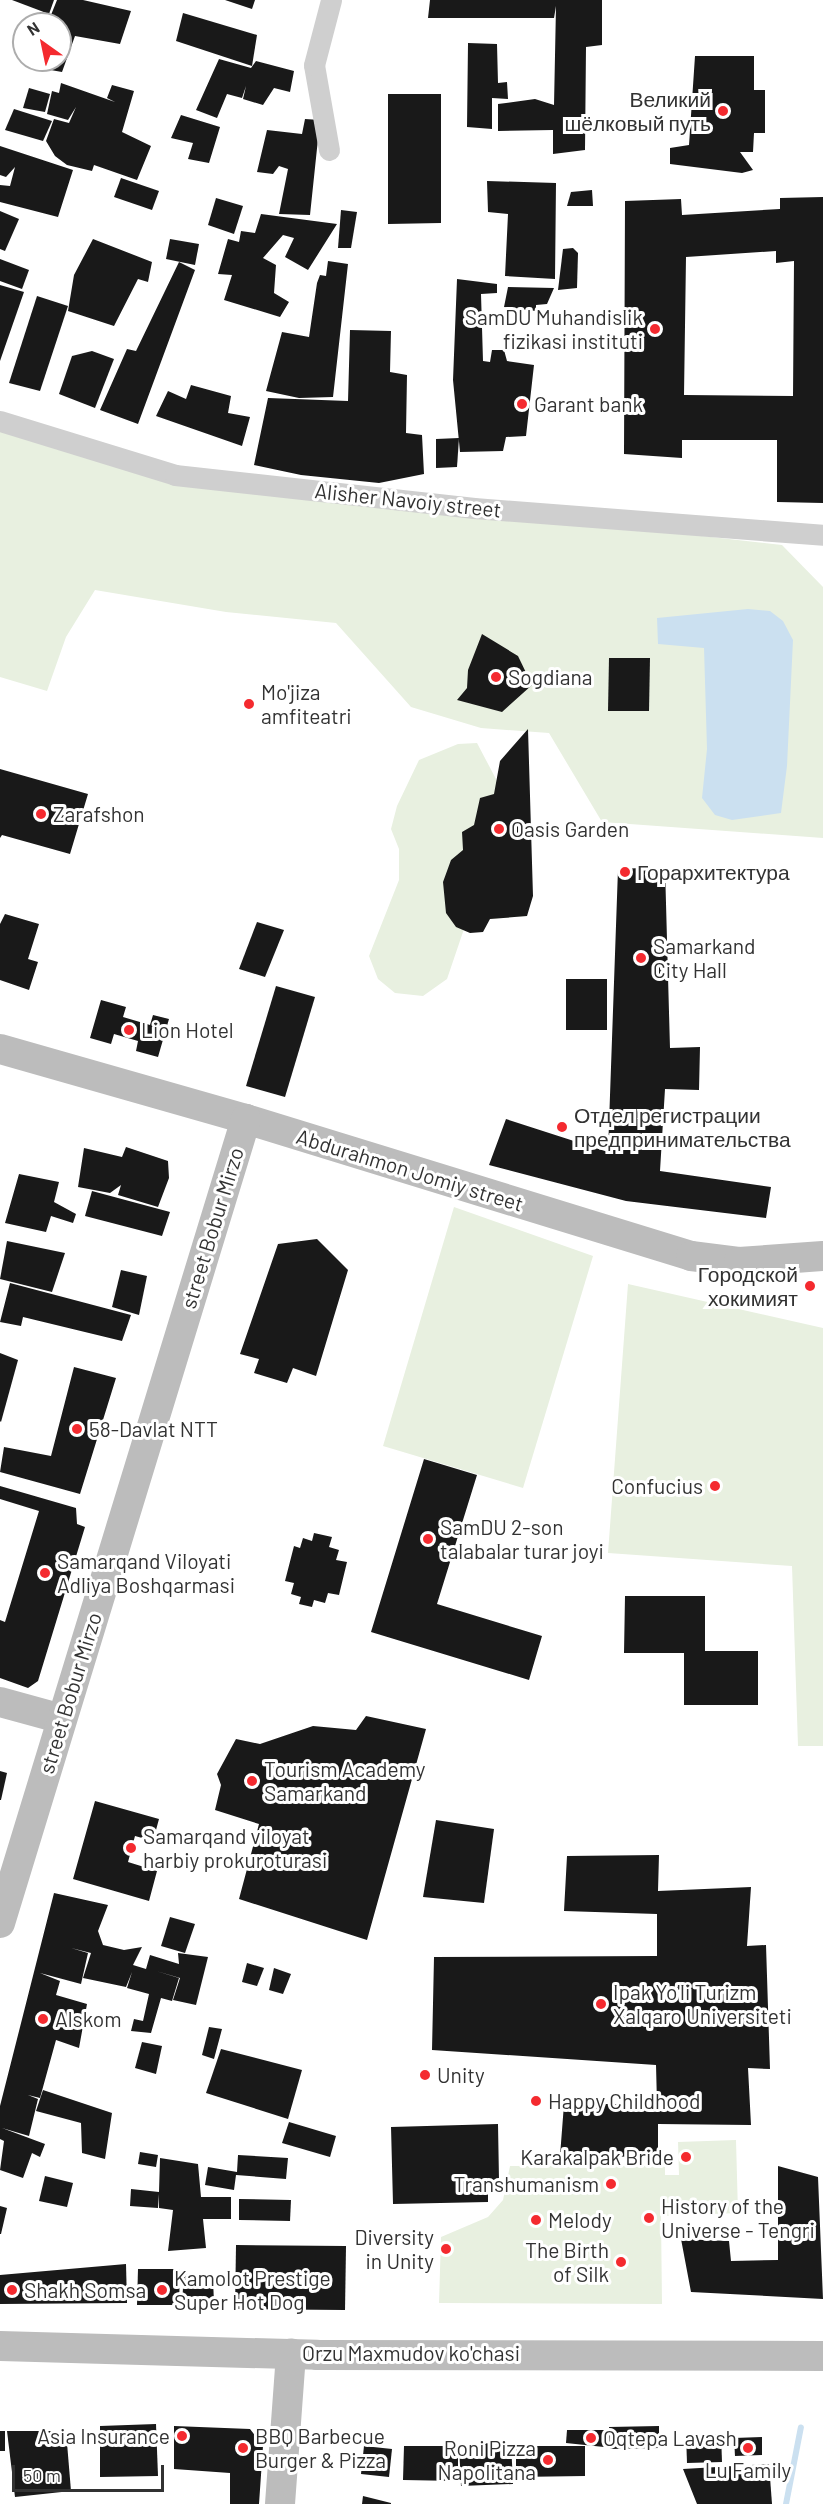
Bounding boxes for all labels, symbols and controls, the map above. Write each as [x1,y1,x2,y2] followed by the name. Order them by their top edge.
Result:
[12,12,72,72] north arrow
[23,17,43,39] text: N
[565,86,711,136] place label: Великий шёлковый путь
[716,104,730,118] marker: Великий шёлковый путь
[465,304,643,354] place label: SamDU Muhandislik fizikasi instituti
[648,322,662,336] marker: SamDU Muhandislik fizikasi instituti
[534,391,643,417] place label: Garant bank
[515,397,529,411] marker: Garant bank
[313,478,503,522] street label: Alisher Navoiy street
[508,664,593,690] place label: Sogdiana
[489,670,503,684] marker: Sogdiana
[261,679,352,729] place label: Mo'jiza amfiteatri
[242,697,256,711] marker: Mo'jiza amfiteatri
[53,801,145,827] place label: Zarafshon
[34,807,48,821] marker: Zarafshon
[511,816,629,842] place label: Oasis Garden
[492,822,506,836] marker: Oasis Garden
[637,859,790,885] place label: Горархитектура
[618,865,632,879] marker: Горархитектура
[653,933,755,983] place label: Samarkand City Hall
[634,951,648,965] marker: Samarkand City Hall
[141,1017,234,1043] place label: Lion Hotel
[122,1023,136,1037] marker: Lion Hotel
[574,1102,791,1152] place label: Отдел регистрации предпринимательства
[555,1120,569,1134] marker: Отдел регистрации предпринимательства
[294,1123,526,1217] street label: Abdurahmon Jomiy street
[175,1144,249,1312] street label: street Bobur Mirzo
[698,1261,798,1311] place label: Городской хокимият
[803,1279,817,1293] marker: Городской хокимият
[89,1416,218,1442] place label: 58-Davlat NTT
[70,1422,84,1436] marker: 58-Davlat NTT
[611,1473,703,1499] place label: Confucius
[708,1479,722,1493] marker: Confucius
[440,1514,604,1564] place label: SamDU 2-son talabalar turar joyi
[421,1532,435,1546] marker: SamDU 2-son talabalar turar joyi
[57,1548,235,1598] place label: Samarqand Viloyati Adliya Boshqarmasi
[38,1566,52,1580] marker: Samarqand Viloyati Adliya Boshqarmasi
[33,1609,107,1777] street label: street Bobur Mirzo
[264,1756,425,1806] place label: Tourism Academy Samarkand
[245,1774,259,1788] marker: Tourism Academy Samarkand
[143,1823,327,1873] place label: Samarqand viloyat harbiy prokuroturasi
[124,1841,138,1855] marker: Samarqand viloyat harbiy prokuroturasi
[613,1979,792,2029] place label: Ipak Yo'li Turizm Xalqaro Universiteti
[594,1997,608,2011] marker: Ipak Yo'li Turizm Xalqaro Universiteti
[55,2006,122,2032] place label: Alskom
[36,2012,50,2026] marker: Alskom
[437,2062,485,2088] place label: Unity
[418,2068,432,2082] marker: Unity
[548,2088,701,2114] place label: Happy Childhood
[529,2094,543,2108] marker: Happy Childhood
[520,2144,674,2170] place label: Karakalpak Bride
[679,2150,693,2164] marker: Karakalpak Bride
[454,2171,599,2197] place label: Transhumanism
[604,2177,618,2191] marker: Transhumanism
[661,2193,815,2243] place label: History of the Universe - Tengri
[548,2207,612,2233] place label: Melody
[642,2211,656,2225] marker: History of the Universe - Tengri
[529,2213,543,2227] marker: Melody
[354,2224,434,2274] place label: Diversity in Unity
[525,2237,609,2287] place label: The Birth of Silk
[439,2242,453,2256] marker: Diversity in Unity
[614,2255,628,2269] marker: The Birth of Silk
[174,2265,331,2315] place label: Kamolot Prestige Super Hot Dog
[24,2277,146,2303] place label: Shakh Somsa
[5,2283,19,2297] marker: Shakh Somsa
[155,2283,169,2297] marker: Kamolot Prestige Super Hot Dog
[302,2340,520,2366] street label: Orzu Maxmudov ko'chasi
[37,2423,170,2449] place label: Asia Insurance
[255,2423,386,2473] place label: BBQ Barbecue Burger & Pizza
[603,2425,737,2451] place label: Oqtepa Lavash
[175,2429,189,2443] marker: Asia Insurance
[584,2431,598,2445] marker: Oqtepa Lavash
[438,2435,536,2485] place label: Roni Pizza Napolitana
[236,2441,250,2455] marker: BBQ Barbecue Burger & Pizza
[741,2441,755,2455] marker: Lu Family
[15,2453,166,2491] scale bar
[541,2453,555,2467] marker: Roni Pizza Napolitana
[705,2457,791,2483] place label: Lu Family
[23,2464,61,2486] text: 50 m

